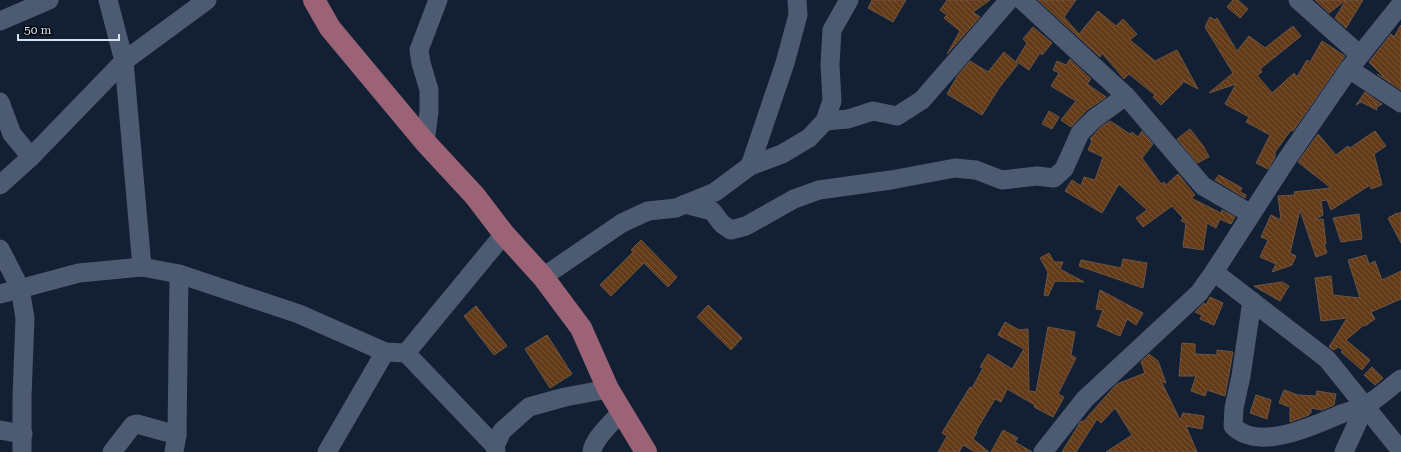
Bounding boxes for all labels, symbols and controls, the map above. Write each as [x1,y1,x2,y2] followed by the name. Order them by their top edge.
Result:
[18,16,119,42] scale bar
[24,23,51,37] text: 50 m

